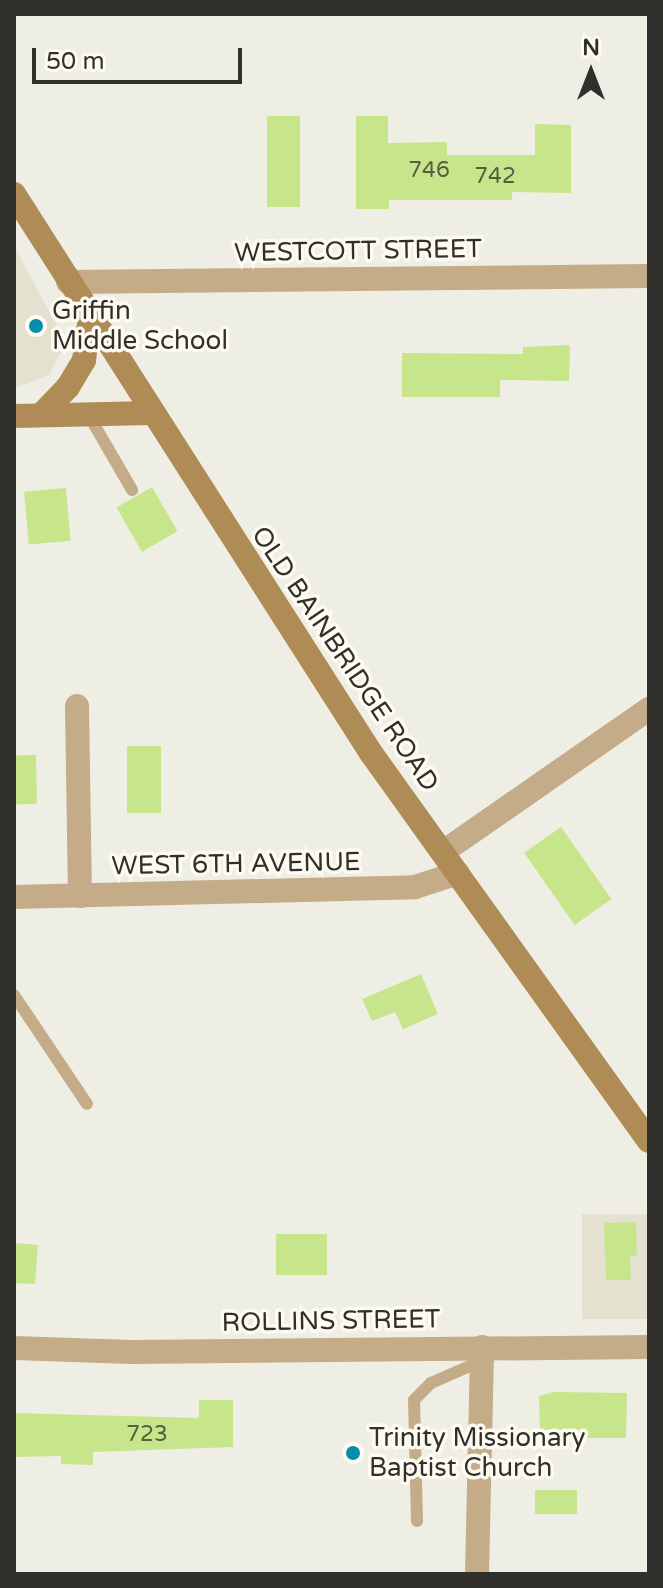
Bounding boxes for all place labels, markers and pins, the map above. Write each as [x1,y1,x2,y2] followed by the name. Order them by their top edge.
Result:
[52,295,228,356] place label: Griffin Middle School
[27,317,45,335] marker: Griffin Middle School
[369,1422,585,1484] place label: Trinity Missionary Baptist Church
[344,1444,362,1462] marker: Trinity Missionary Baptist Church

